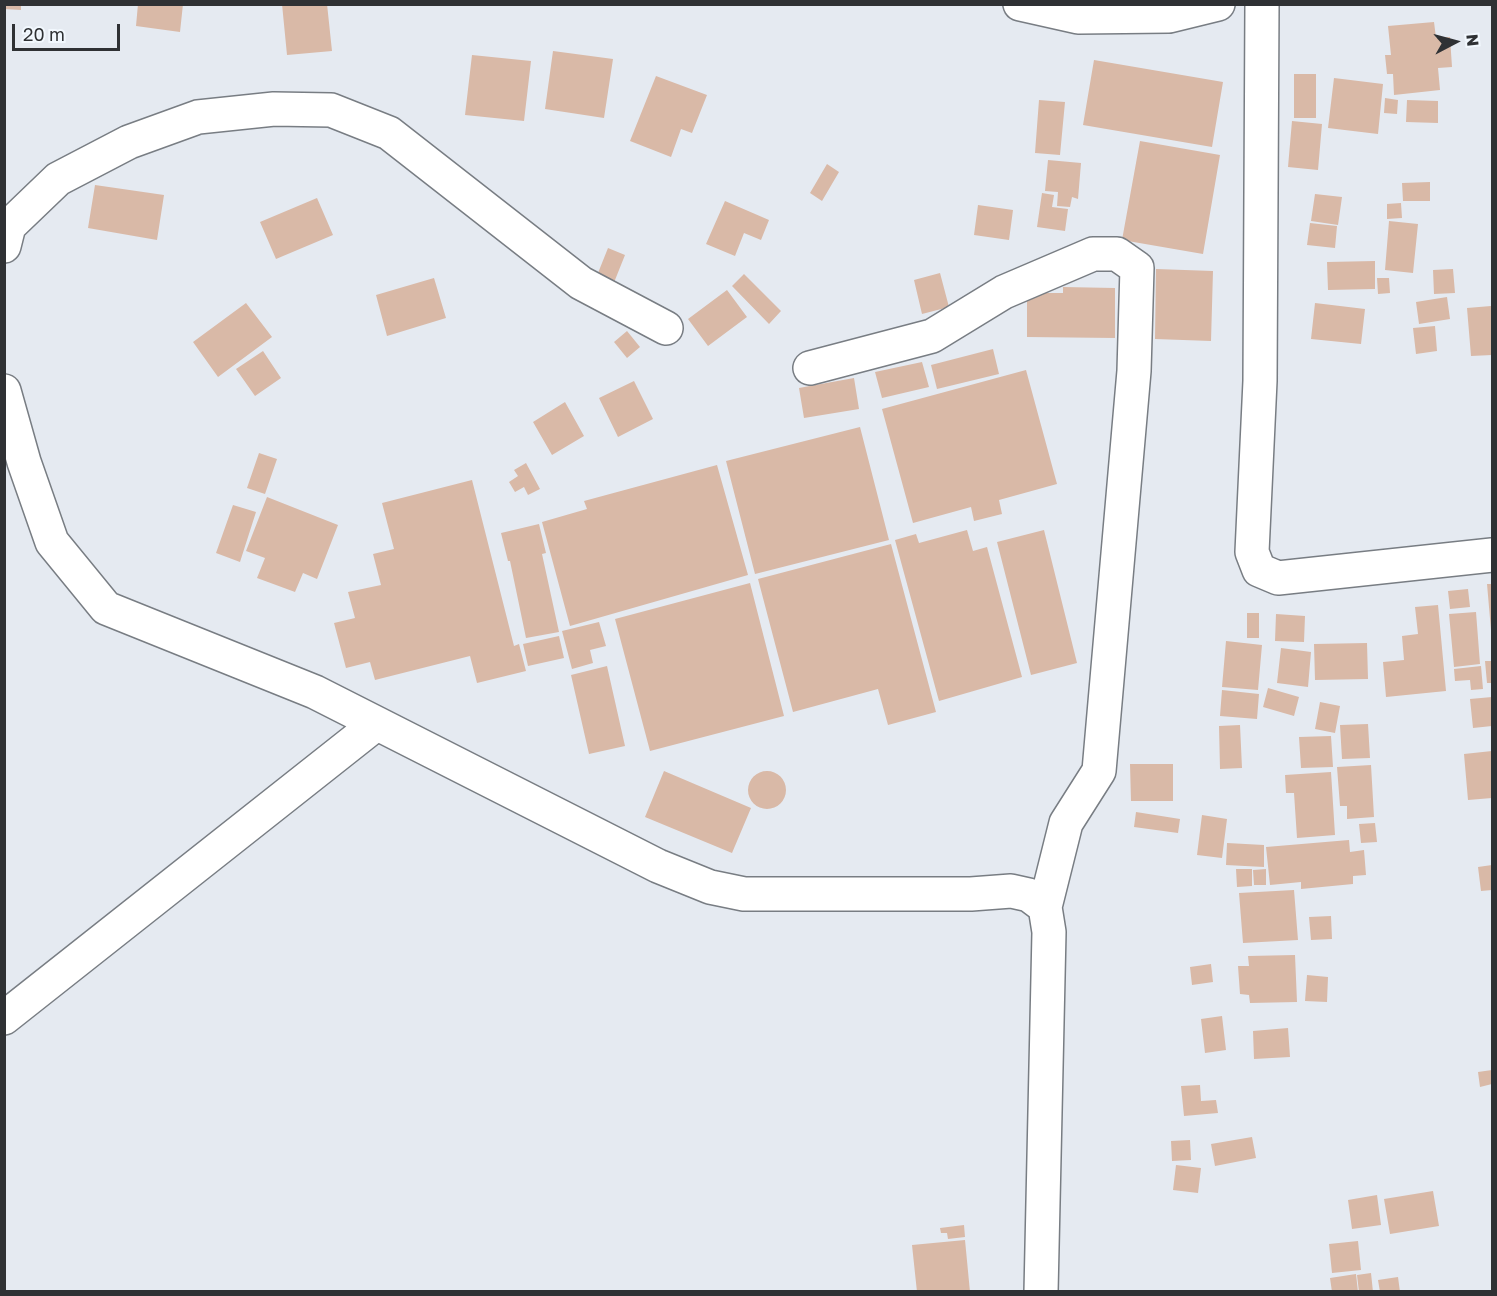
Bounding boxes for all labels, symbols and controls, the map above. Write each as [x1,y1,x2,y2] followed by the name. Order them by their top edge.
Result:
[15,12,123,50] scale bar
[1425,12,1485,72] north arrow
[23,23,65,45] text: 20 m
[1462,33,1483,47] text: N

